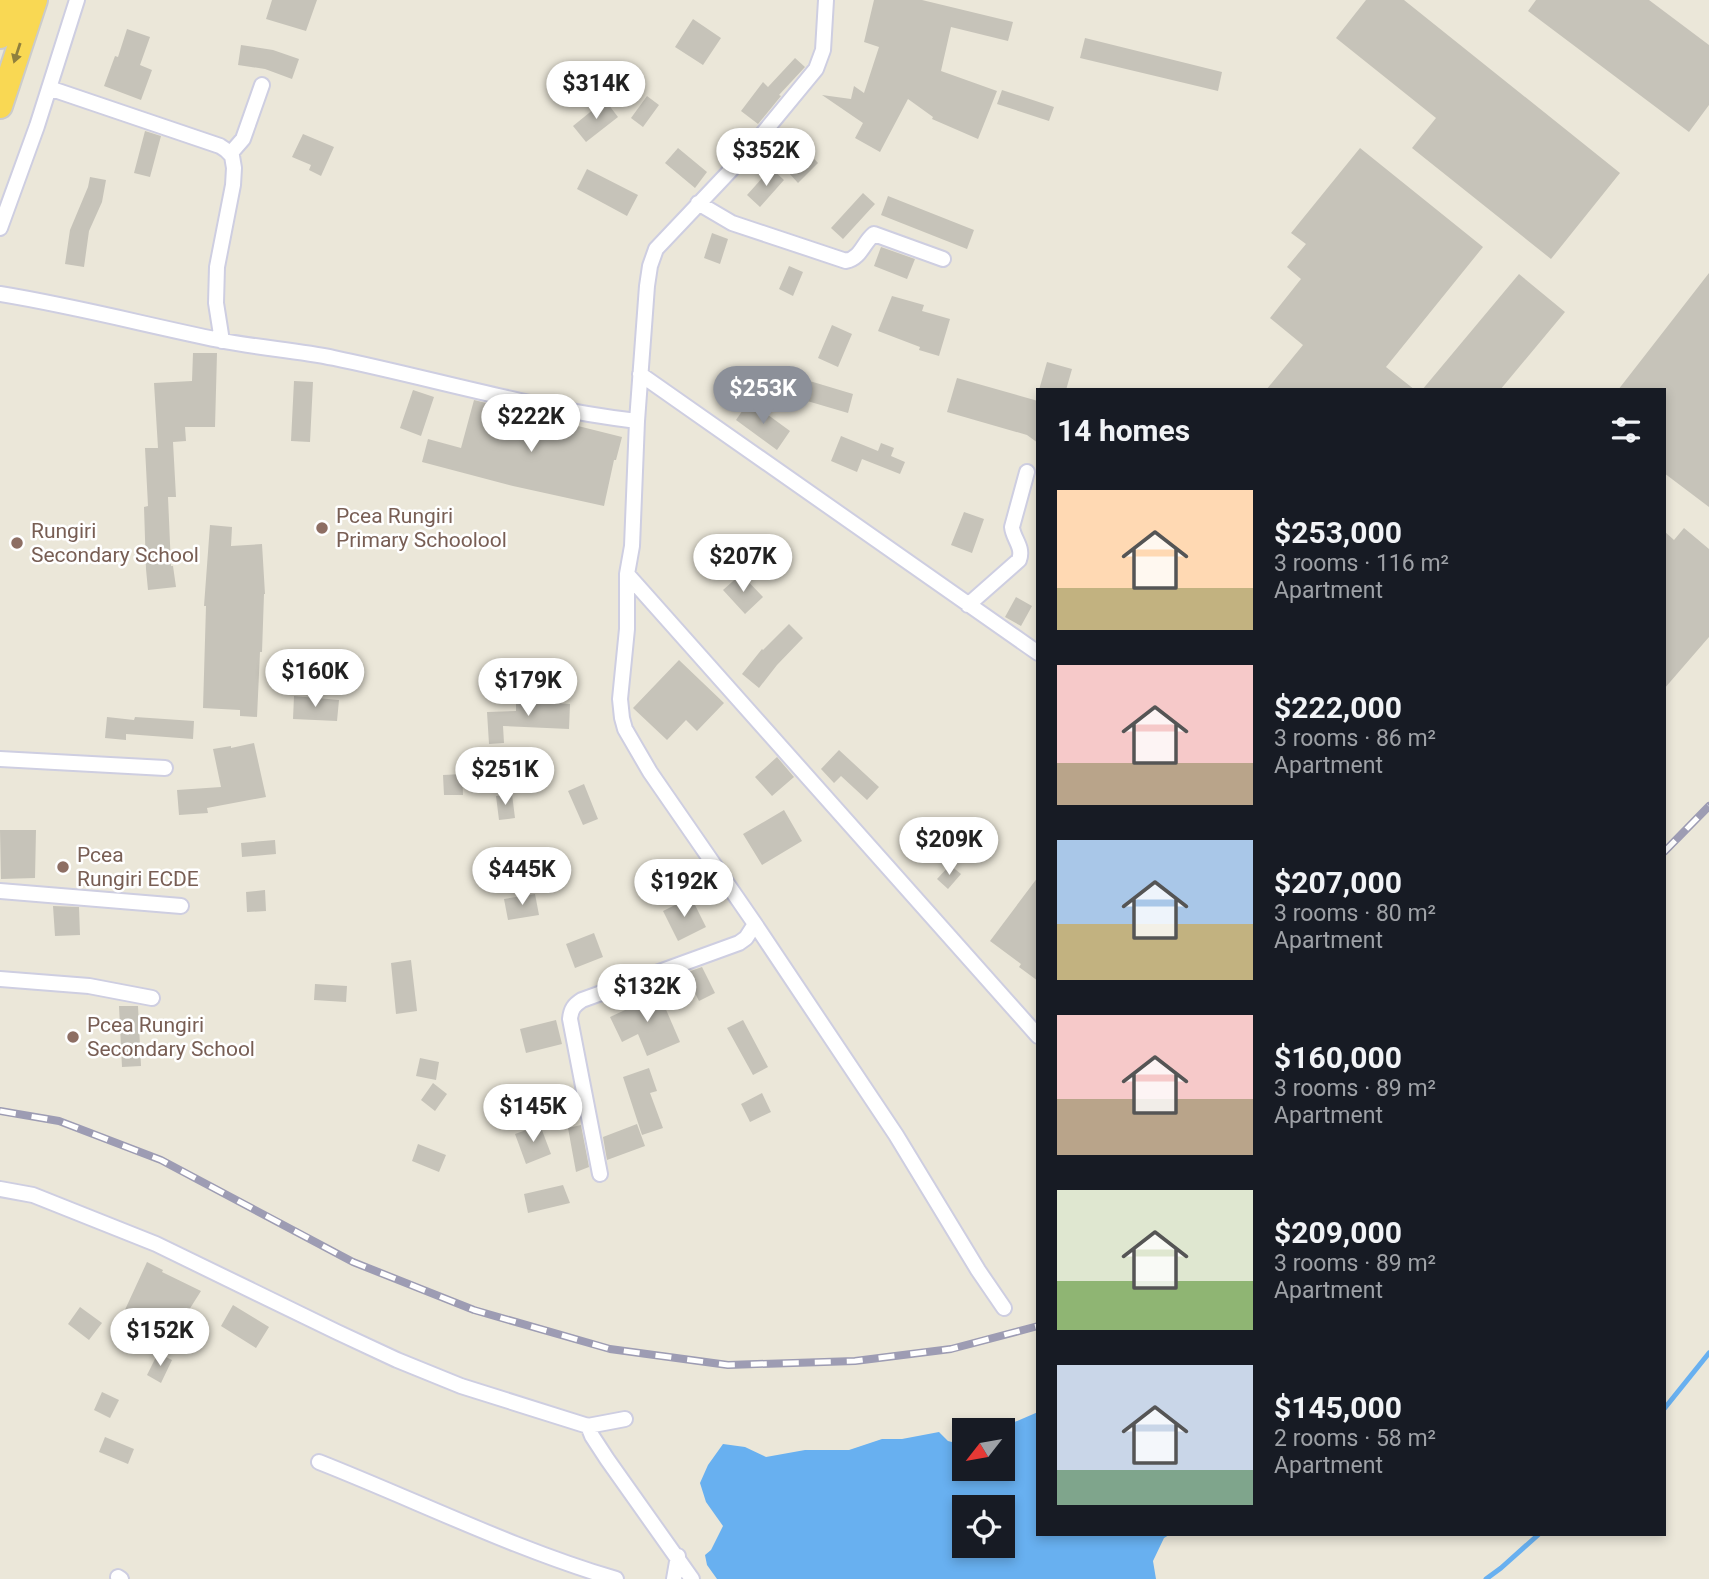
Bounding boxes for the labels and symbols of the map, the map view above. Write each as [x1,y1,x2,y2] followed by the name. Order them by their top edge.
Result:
[12,42,22,63] one-way arrow
[547,61,645,121] pin: $314K
[717,128,815,188] pin: $352K
[714,366,812,426] pin: $253K
[482,394,580,454] pin: $222K
[336,504,507,552] place label: Pcea Rungiri Primary Schoolool
[31,519,199,567] place label: Rungiri Secondary School
[314,520,330,536] marker: Pcea Rungiri Primary Schoolool
[694,534,792,594] pin: $207K
[9,535,25,551] marker: Rungiri Secondary School
[266,650,364,709] pin: $160K
[479,658,577,718] pin: $179K
[456,748,554,807] pin: $251K
[900,818,998,877] pin: $209K
[77,843,199,891] place label: Pcea Rungiri ECDE
[473,848,571,907] pin: $445K
[55,859,71,875] marker: Pcea Rungiri ECDE
[635,860,733,919] pin: $192K
[598,964,696,1024] pin: $132K
[87,1013,255,1061] place label: Pcea Rungiri Secondary School
[65,1029,81,1045] marker: Pcea Rungiri Secondary School
[484,1084,582,1144] pin: $145K
[111,1308,209,1368] pin: $152K
[952,1418,1015,1480] north arrow

